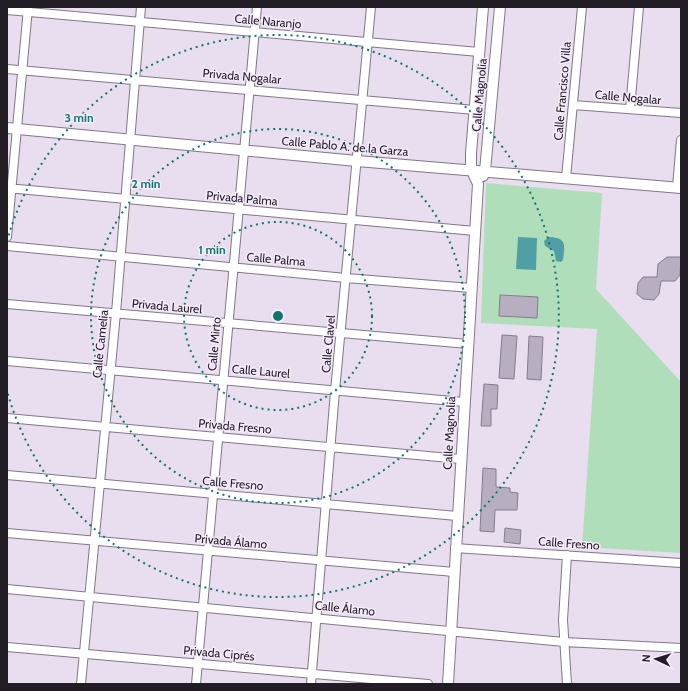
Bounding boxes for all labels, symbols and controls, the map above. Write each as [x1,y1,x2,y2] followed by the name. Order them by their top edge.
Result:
[234,11,302,31] street label: Calle Naranjo
[550,41,574,141] street label: Calle Francisco Villa
[468,58,490,132] street label: Calle Magnolia
[202,65,282,87] street label: Privada Nogalar
[594,87,662,107] street label: Calle Nogalar
[64,110,94,125] text: 3 min
[281,133,409,159] street label: Calle Pablo A. de la Garza
[132,176,160,191] text: 2 min
[206,187,278,209] street label: Privada Palma
[198,242,226,257] text: 1 min
[246,249,306,269] street label: Calle Palma
[131,295,203,317] street label: Privada Laurel
[89,309,111,379] street label: Calle Camelia
[271,309,285,323] centre of rings
[318,314,338,374] street label: Calle Clavel
[204,316,224,372] street label: Calle Mirto
[231,361,291,381] street label: Calle Laurel
[440,396,458,470] street label: Calle Magnolia
[198,415,273,437] street label: Privada Fresno
[202,473,265,493] street label: Calle Fresno
[194,530,268,552] street label: Privada Álamo
[538,533,601,553] street label: Calle Fresno
[314,597,376,619] street label: Calle Álamo
[636,639,676,679] north arrow
[183,642,255,664] street label: Privada Ciprés
[639,654,653,663] text: N

